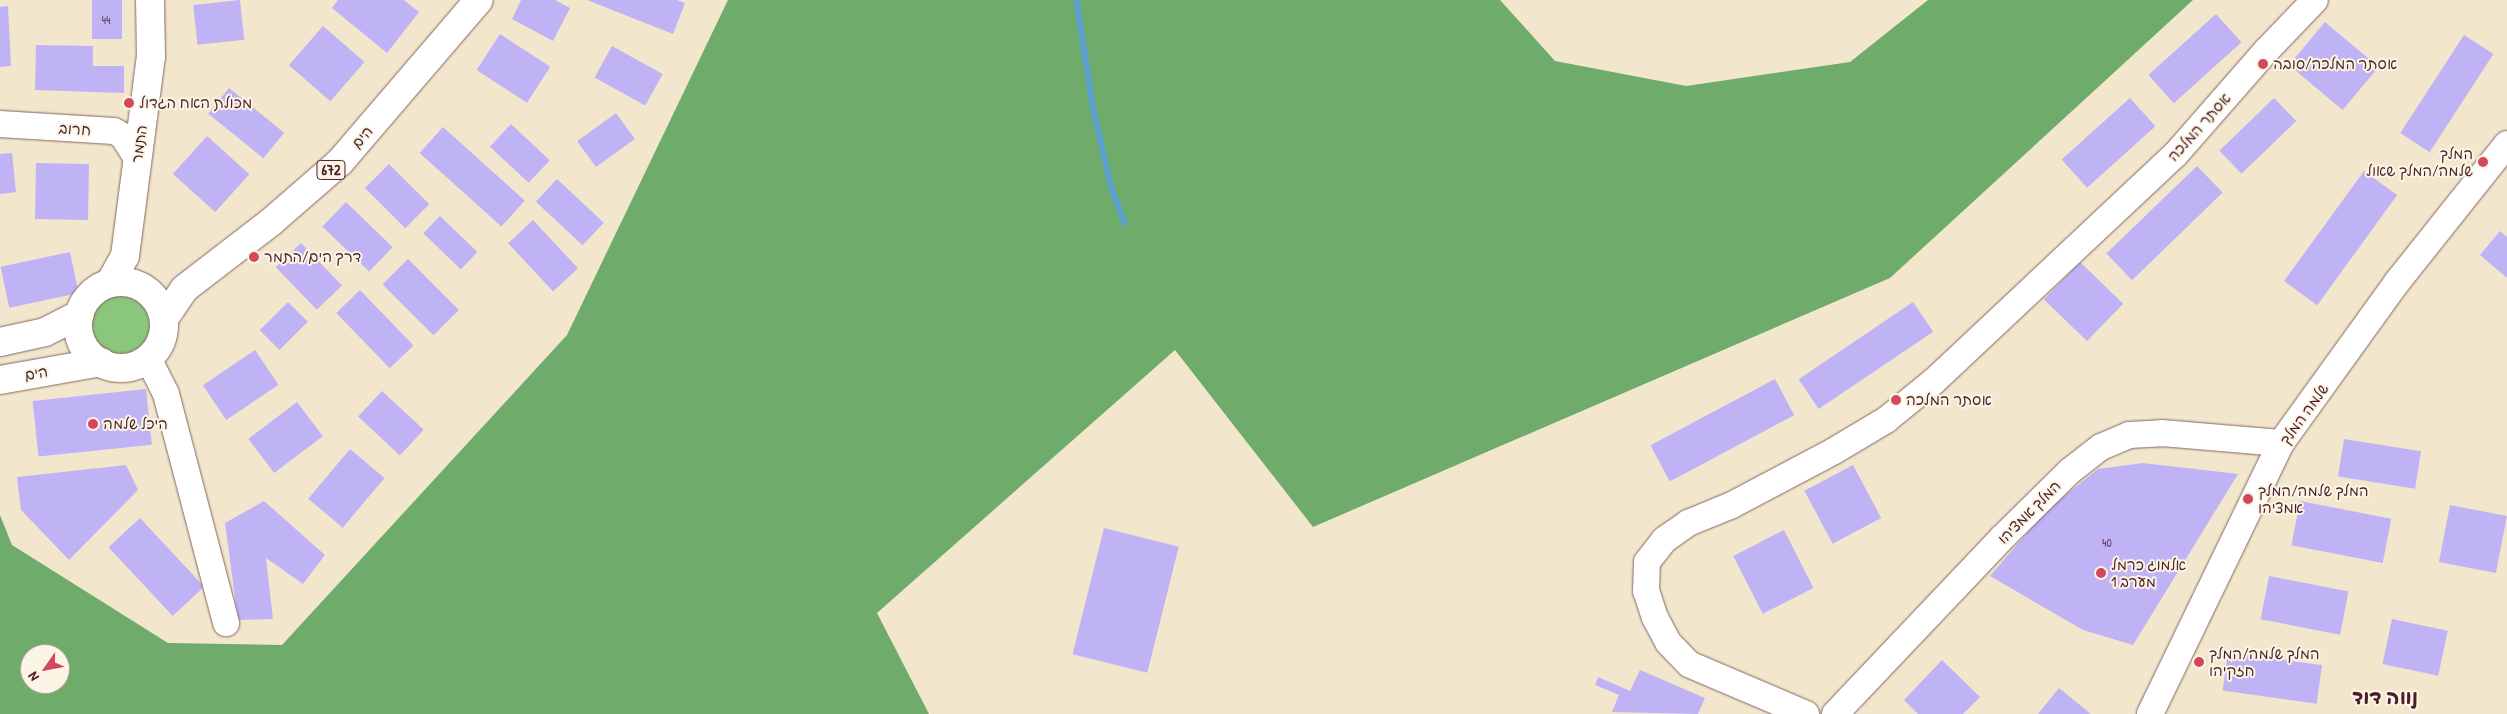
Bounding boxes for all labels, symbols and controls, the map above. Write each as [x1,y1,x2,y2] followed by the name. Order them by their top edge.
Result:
[102,13,110,27] house number: 44
[2273,55,2397,73] place label: אסתר המלכה/סובה
[2257,58,2269,70] marker: אסתר המלכה/סובה
[2164,89,2234,165] street label: אסתר המלכה
[139,94,252,112] place label: מכולת האח הגדול
[123,97,135,109] marker: מכולת האח הגדול
[58,119,92,139] street label: חרוב
[347,122,377,152] street label: הים
[127,124,151,164] street label: התמר
[2366,144,2473,179] place label: המלך שלמה/המלך שאול
[2477,156,2489,168] marker: המלך שלמה/המלך שאול
[316,158,346,182] road number: 672
[264,248,361,266] place label: דרך הים/התמר
[248,251,260,263] marker: דרך הים/התמר
[23,362,49,384] street label: הים
[2276,380,2332,448] street label: שלמה המלך
[1906,391,1992,409] place label: אסתר המלכה
[1890,394,1902,406] marker: אסתר המלכה
[103,415,168,433] place label: היכל שלמה
[87,418,99,430] marker: היכל שלמה
[1994,477,2064,547] street label: המלך אמציהו
[2258,481,2369,516] place label: המלך שלמה/המלך אמציהו
[2242,493,2254,505] marker: המלך שלמה/המלך אמציהו
[2102,536,2112,550] house number: 40
[2111,555,2186,590] place label: אלמוג כרמל מערב 1
[2095,567,2107,579] marker: אלמוג כרמל מערב 1
[20,644,70,694] north arrow
[2209,644,2320,679] place label: המלך שלמה/המלך חזקיהו
[2193,656,2205,668] marker: המלך שלמה/המלך חזקיהו
[23,669,43,685] text: N
[2352,684,2418,708] district label: נווה דוד

